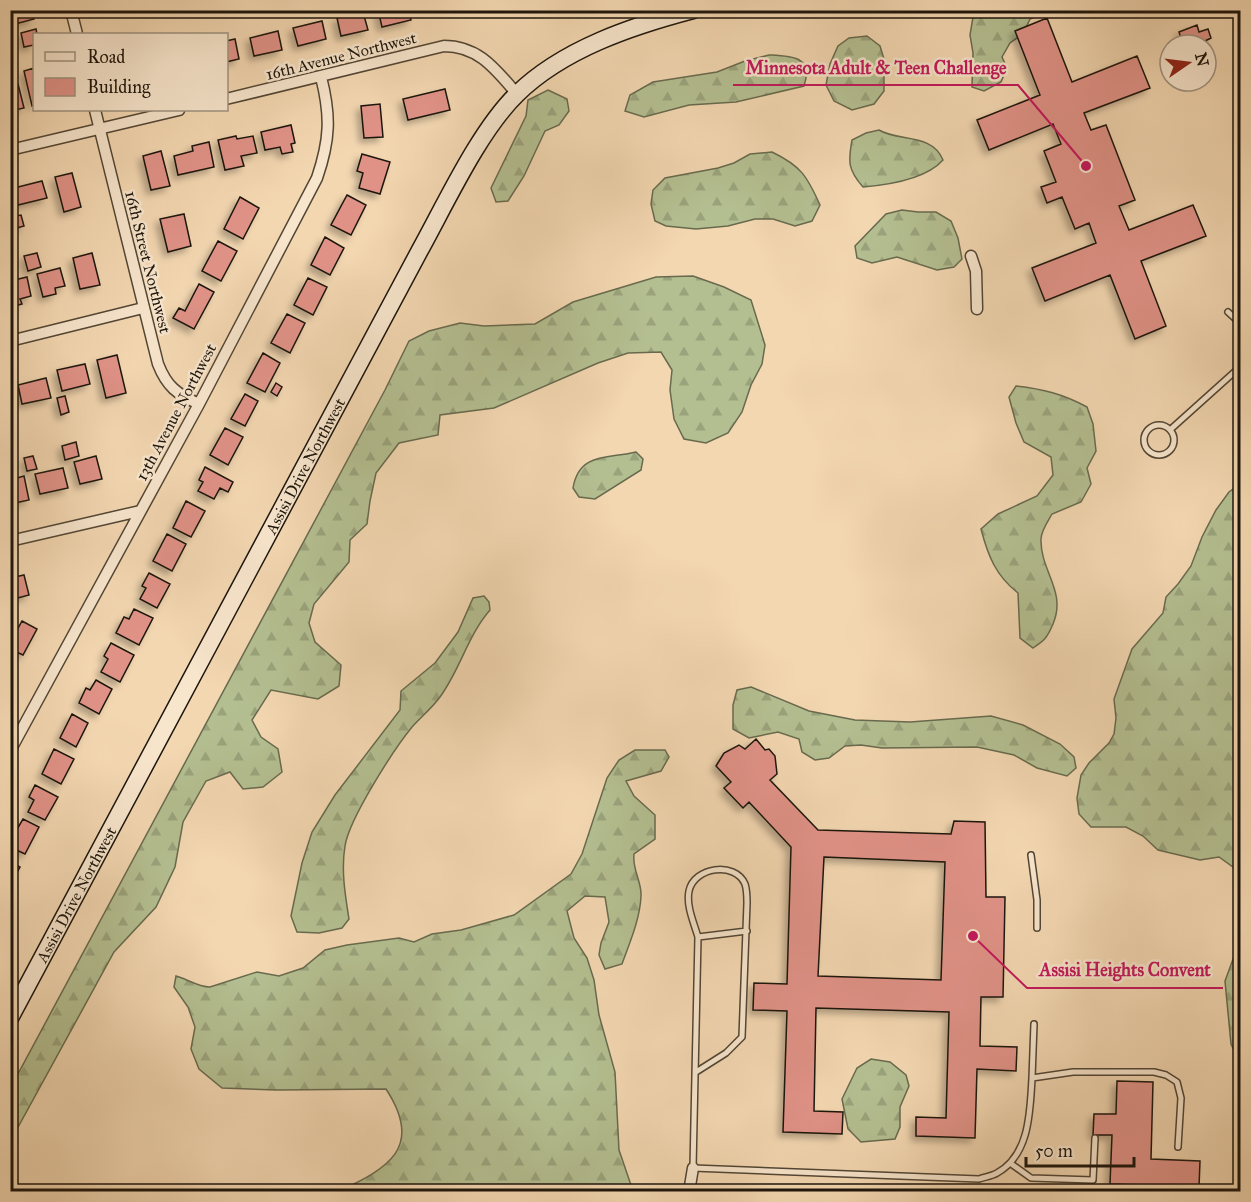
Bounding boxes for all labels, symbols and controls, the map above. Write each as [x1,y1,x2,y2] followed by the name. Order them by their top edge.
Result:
[264,28,418,84] street label: 16th Avenue Northwest
[33,33,228,111] legend
[1158,33,1218,93] north arrow
[87,46,125,68] text: Road
[733,49,1018,85] callout: Minnesota Adult & Teen Challenge
[1191,51,1213,69] text: N
[745,57,1007,80] text: Minnesota Adult & Teen Challenge
[87,76,151,99] text: Building
[121,189,175,335] street label: 16th Street Northwest
[132,340,220,484] street label: 13th Avenue Northwest
[260,394,349,538] street label: Assisi Drive Northwest
[31,823,120,967] street label: Assisi Drive Northwest
[1027,952,1223,988] callout: Assisi Heights Convent
[1038,959,1211,982] text: Assisi Heights Convent
[1026,1130,1134,1168] scale bar
[1035,1140,1073,1162] text: 50 m

